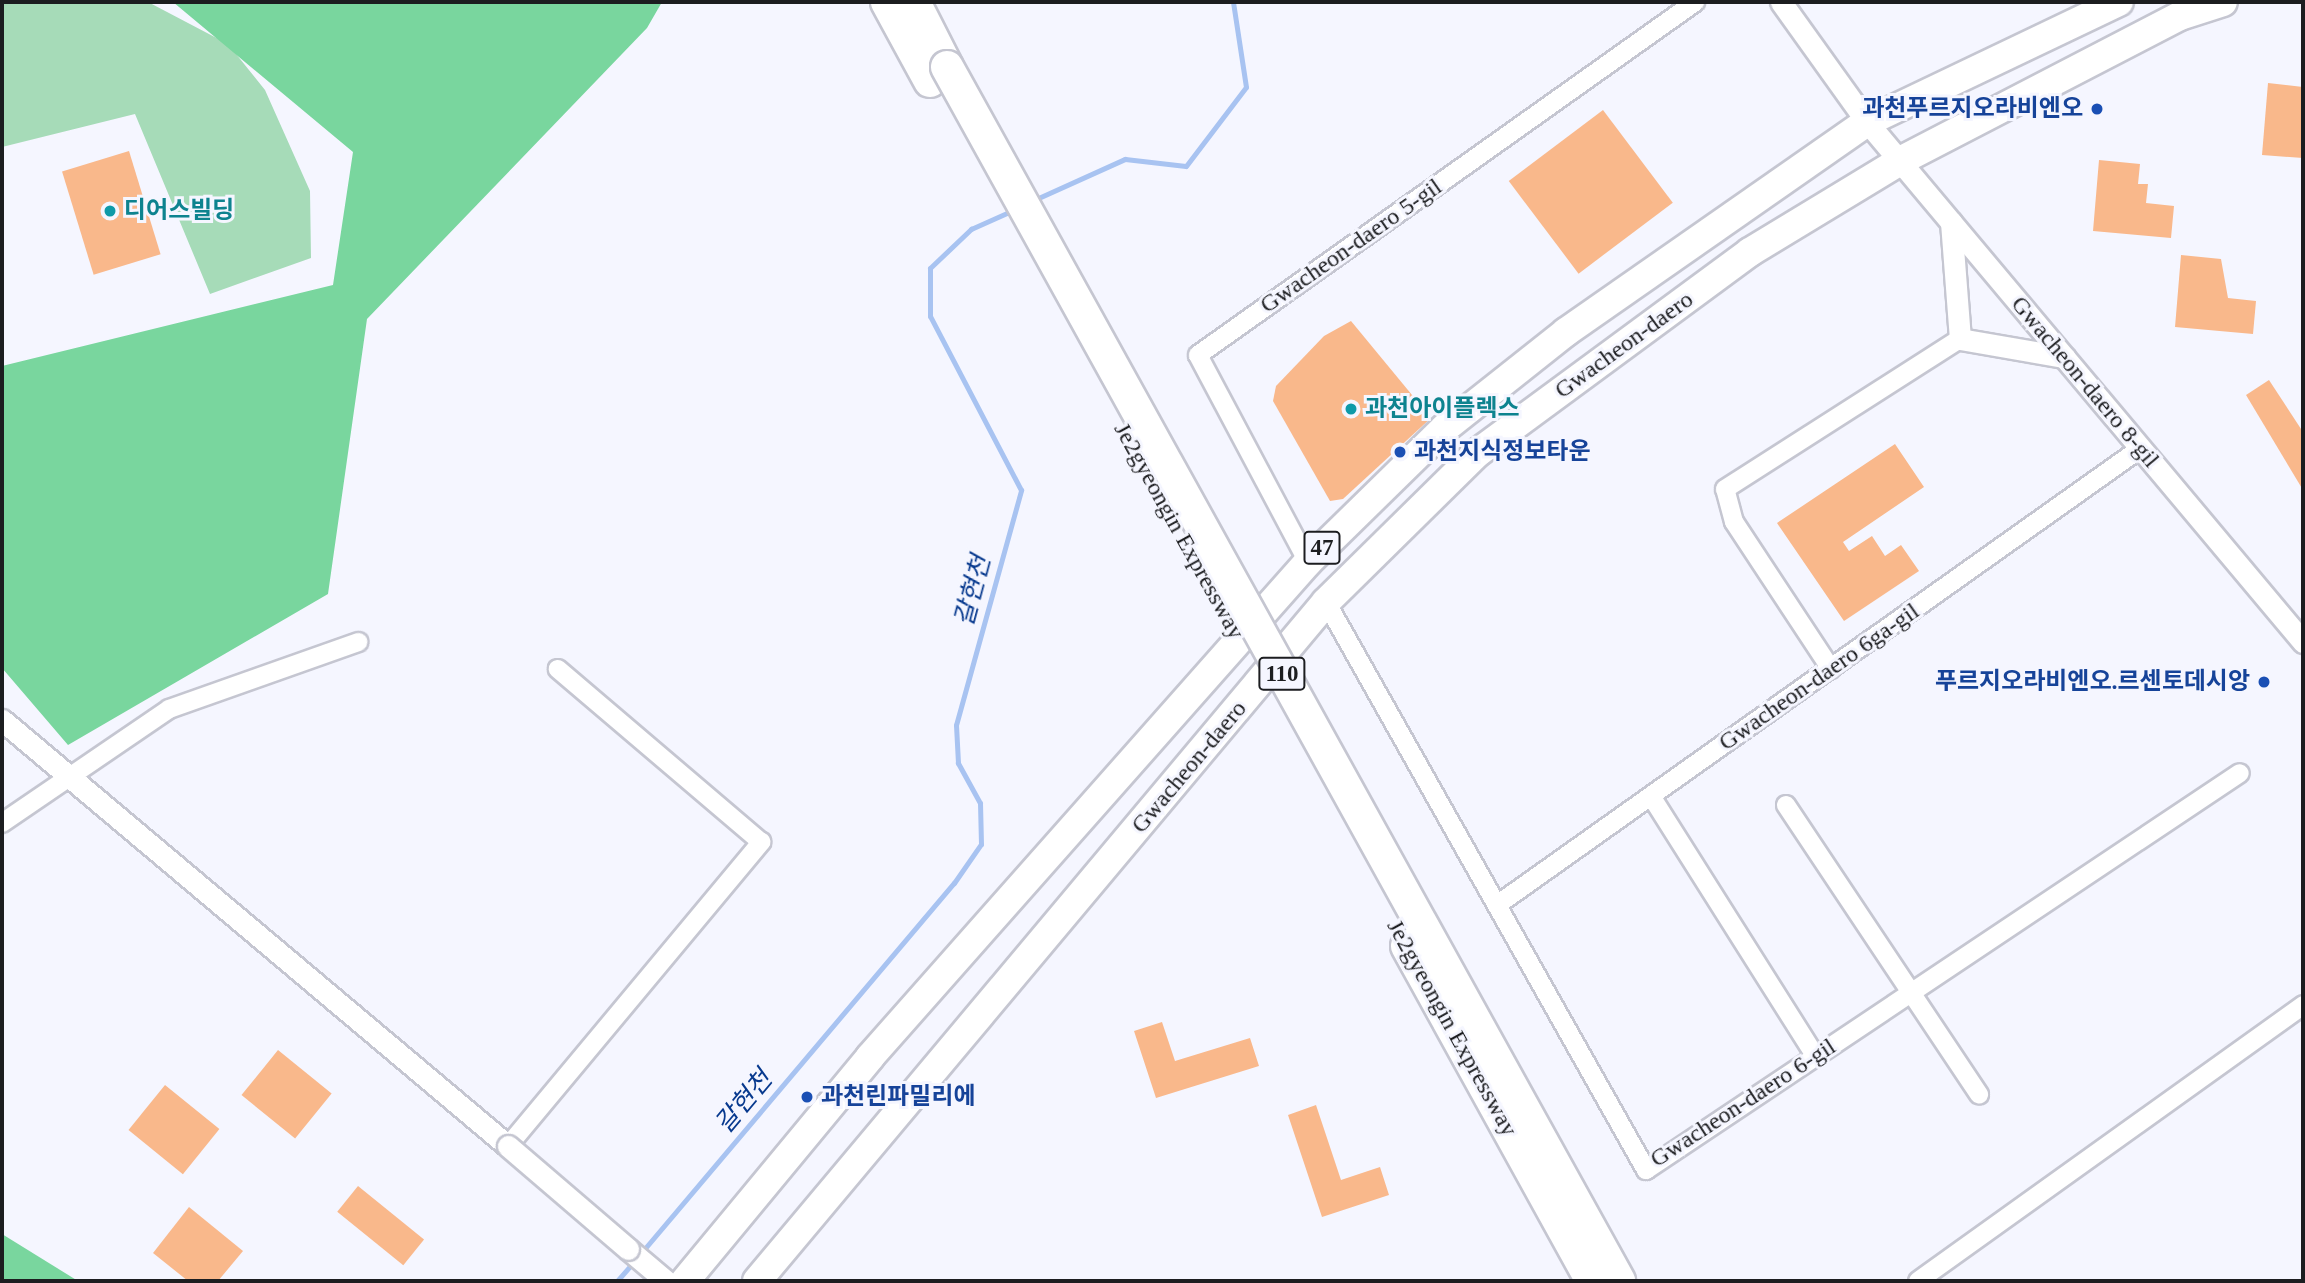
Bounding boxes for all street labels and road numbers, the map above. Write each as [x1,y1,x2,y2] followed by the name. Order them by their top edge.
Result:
[1255,172,1447,320] street label: Gwacheon-daero 5-gil
[1549,285,1699,405] street label: Gwacheon-daero
[2005,290,2165,474] street label: Gwacheon-daero 8-gil
[1107,418,1251,644] street label: Je2gyeongin Expressway
[1303,528,1341,568] road number: 47
[1713,597,1925,757] street label: Gwacheon-daero 6ga-gil
[1258,654,1306,694] road number: 110
[1125,695,1253,839] street label: Gwacheon-daero
[1380,915,1524,1141] street label: Je2gyeongin Expressway
[1645,1032,1841,1174] street label: Gwacheon-daero 6-gil

